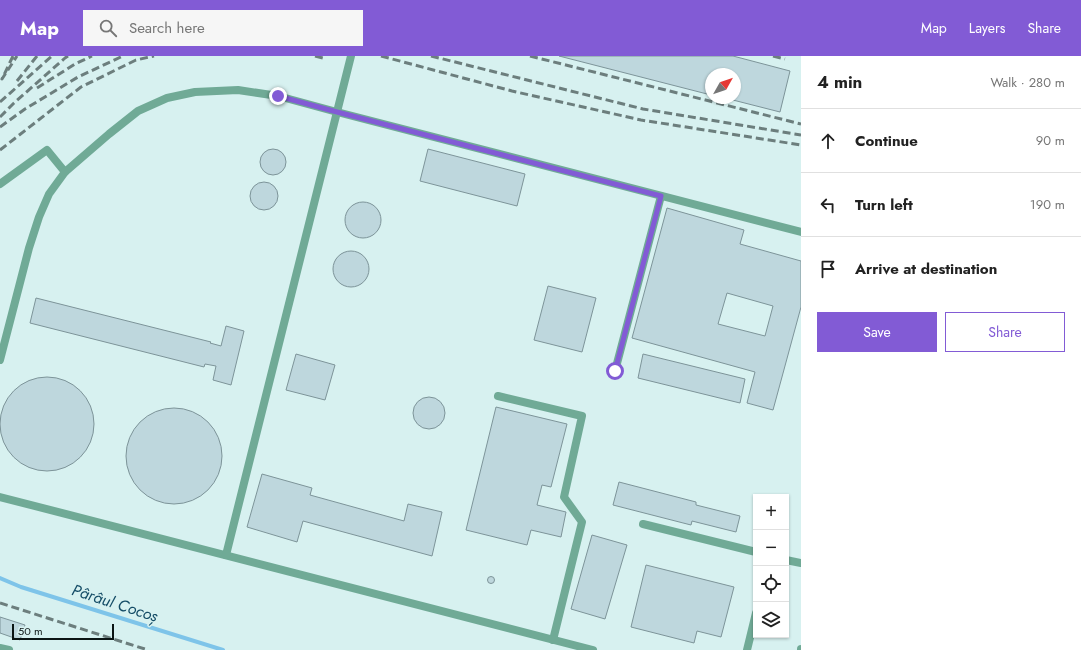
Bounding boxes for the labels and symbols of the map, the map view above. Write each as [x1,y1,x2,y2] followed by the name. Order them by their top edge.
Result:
[705,68,741,104] north arrow
[269,87,287,105] route end
[606,362,624,380] route start
[69,578,162,628] water label: Pârâul Cocoș
[12,622,114,641] scale bar

